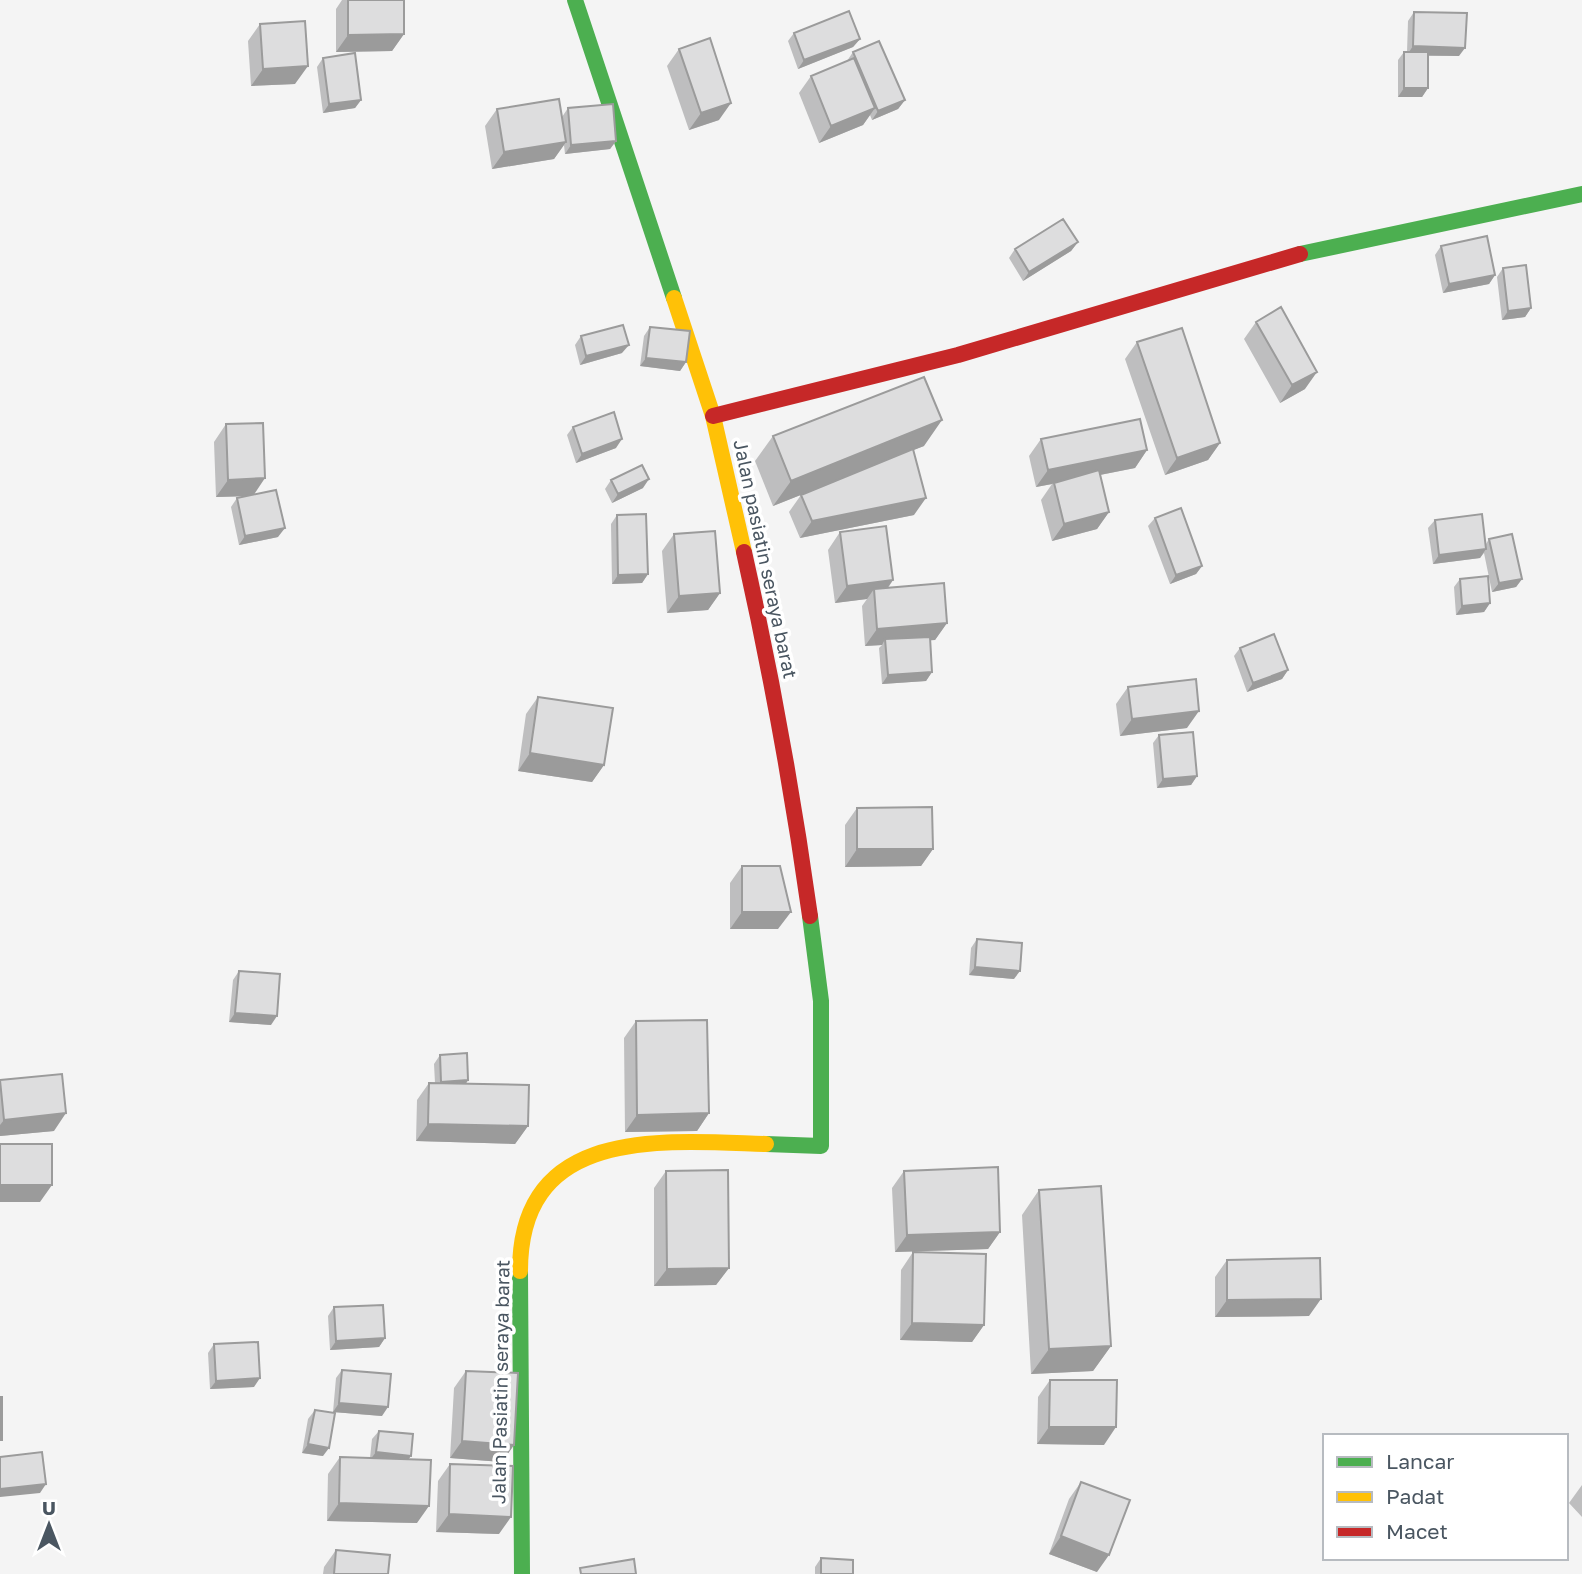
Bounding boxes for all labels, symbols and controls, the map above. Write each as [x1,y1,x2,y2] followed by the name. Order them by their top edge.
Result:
[729,437,803,681] street label: Jalan pasiatin seraya barat
[486,1260,514,1504] street label: Jalan Pasiatin seraya barat
[1323,1434,1568,1560] legend
[1386,1448,1454,1474] text: Lancar
[1386,1483,1444,1509] text: Padat
[14,1490,84,1560] north arrow
[42,1496,56,1519] text: U
[1386,1518,1448,1544] text: Macet

